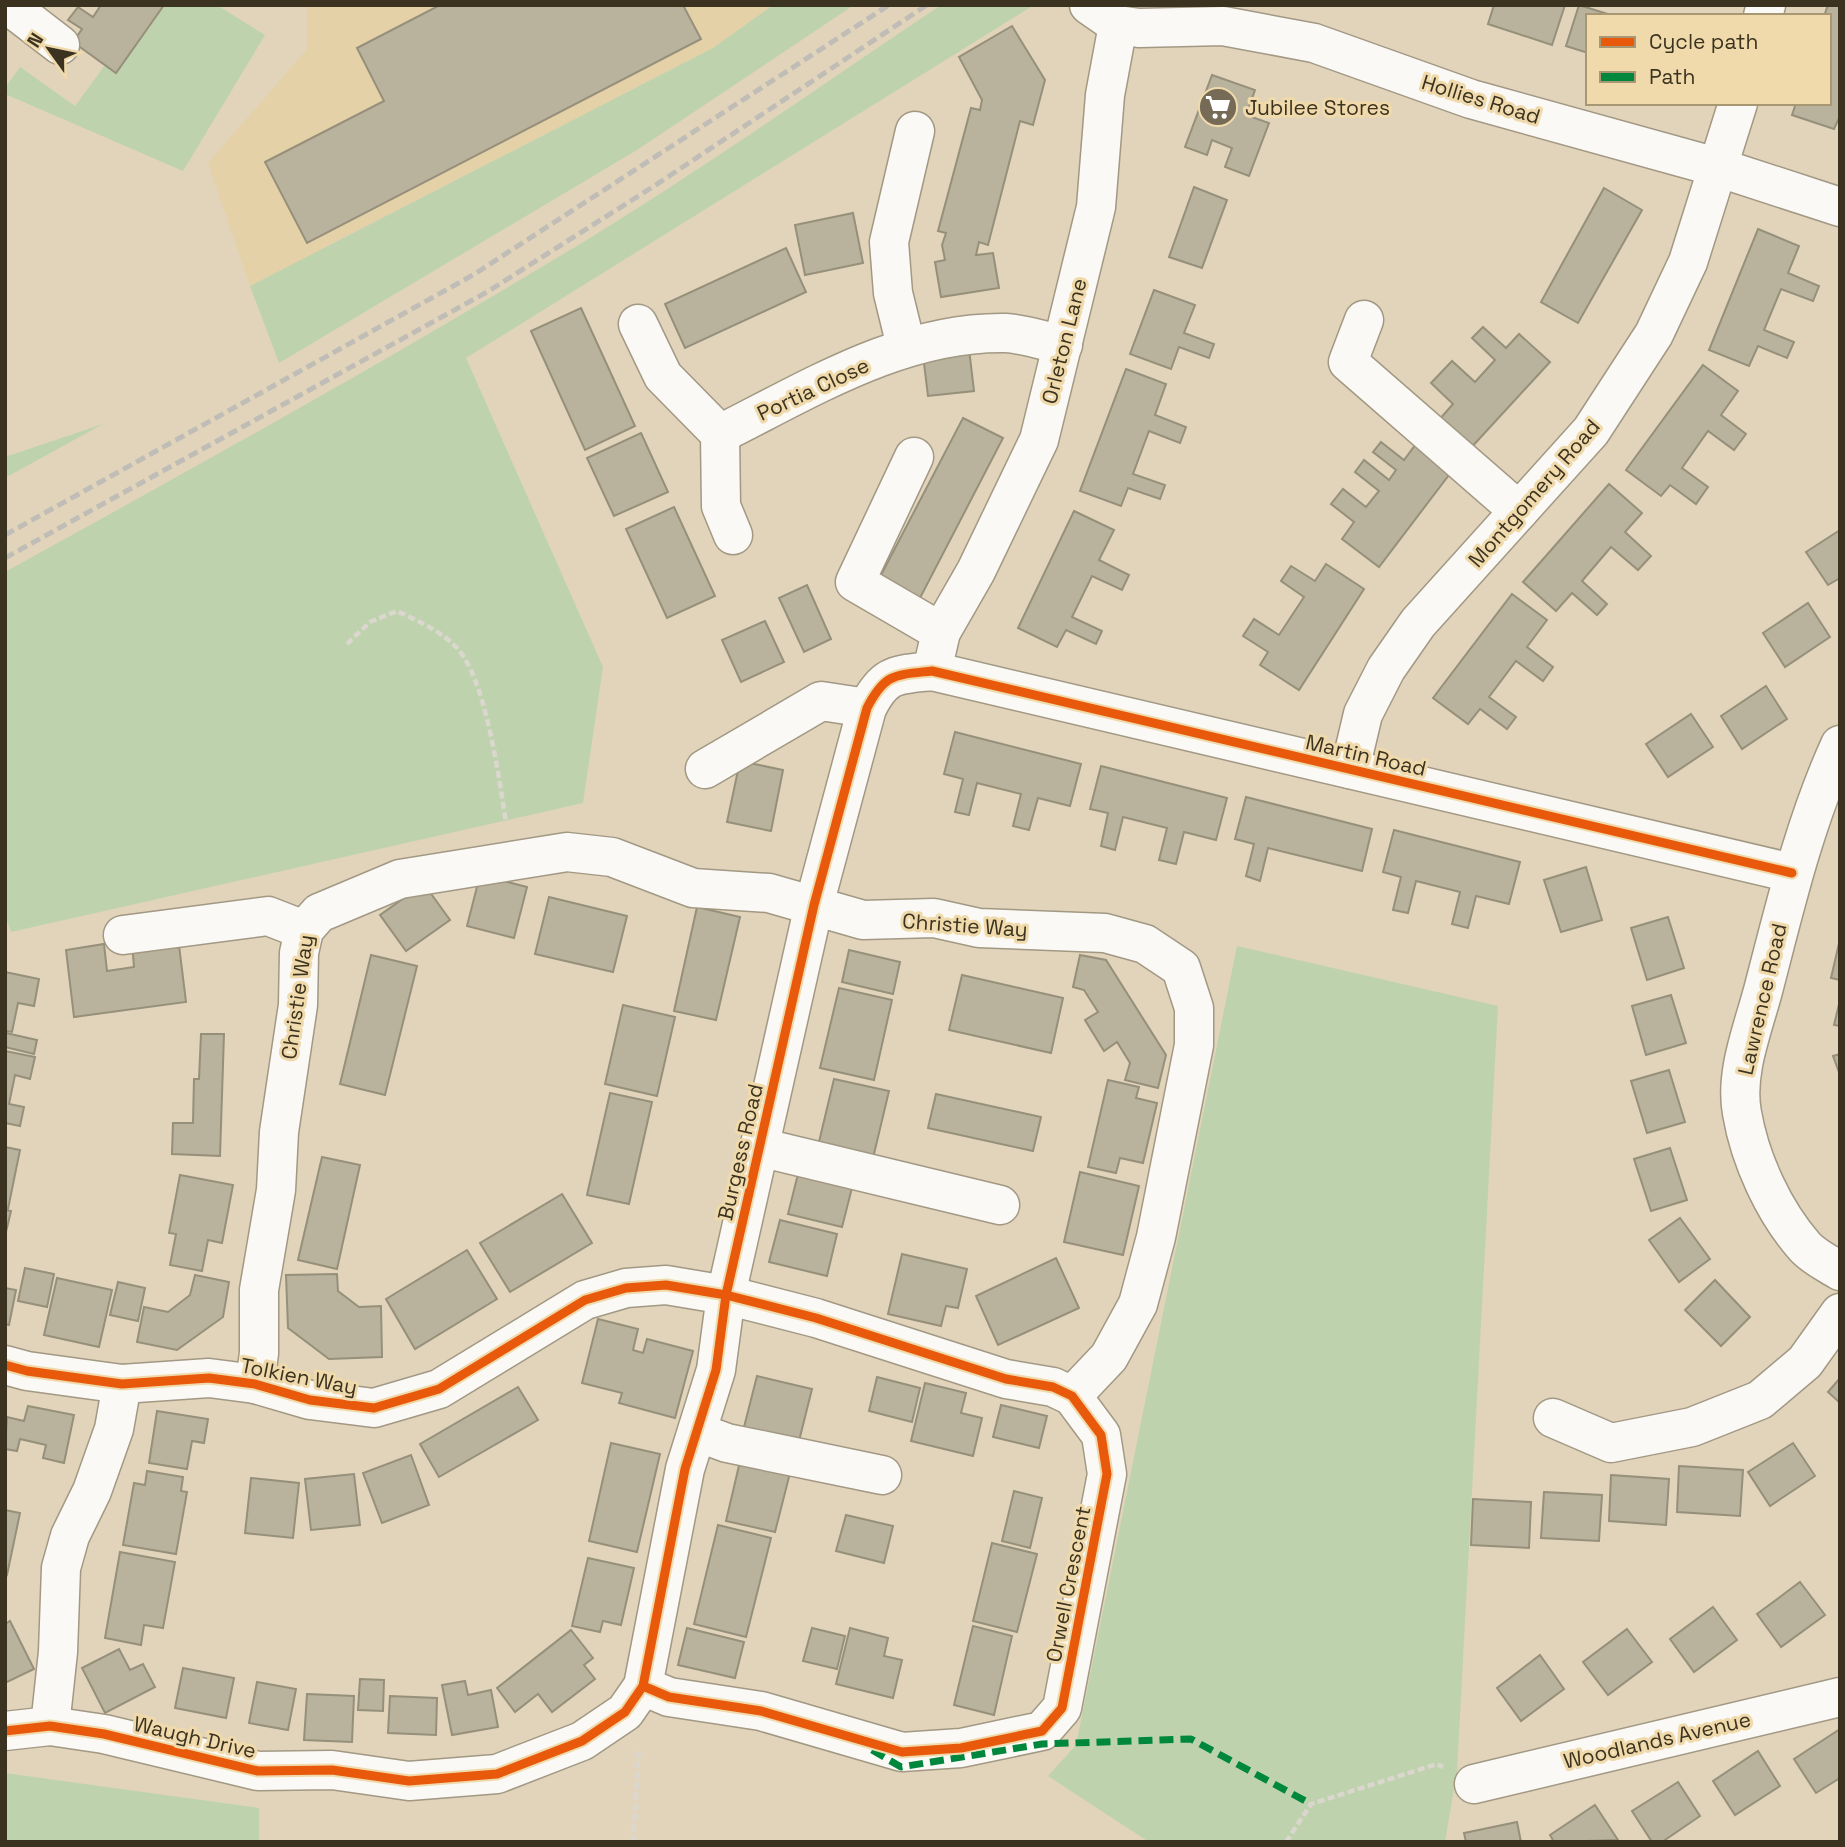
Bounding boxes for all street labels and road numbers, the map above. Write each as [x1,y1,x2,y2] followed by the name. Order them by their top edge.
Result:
[1418,68,1544,130] street label: Hollies Road
[1035,275,1093,407] street label: Orleton Lane
[753,351,873,427] street label: Portia Close
[1462,413,1606,573] street label: Montgomery Road
[1303,728,1429,782] street label: Martin Road
[901,907,1029,943] street label: Christie Way
[1731,920,1793,1078] street label: Lawrence Road
[275,933,319,1061] street label: Christie Way
[711,1081,769,1223] street label: Burgess Road
[238,1351,360,1401] street label: Tolkien Way
[1040,1504,1096,1664] street label: Orwell Crescent
[1561,1705,1753,1775] street label: Woodlands Avenue
[131,1710,259,1764] street label: Waugh Drive

